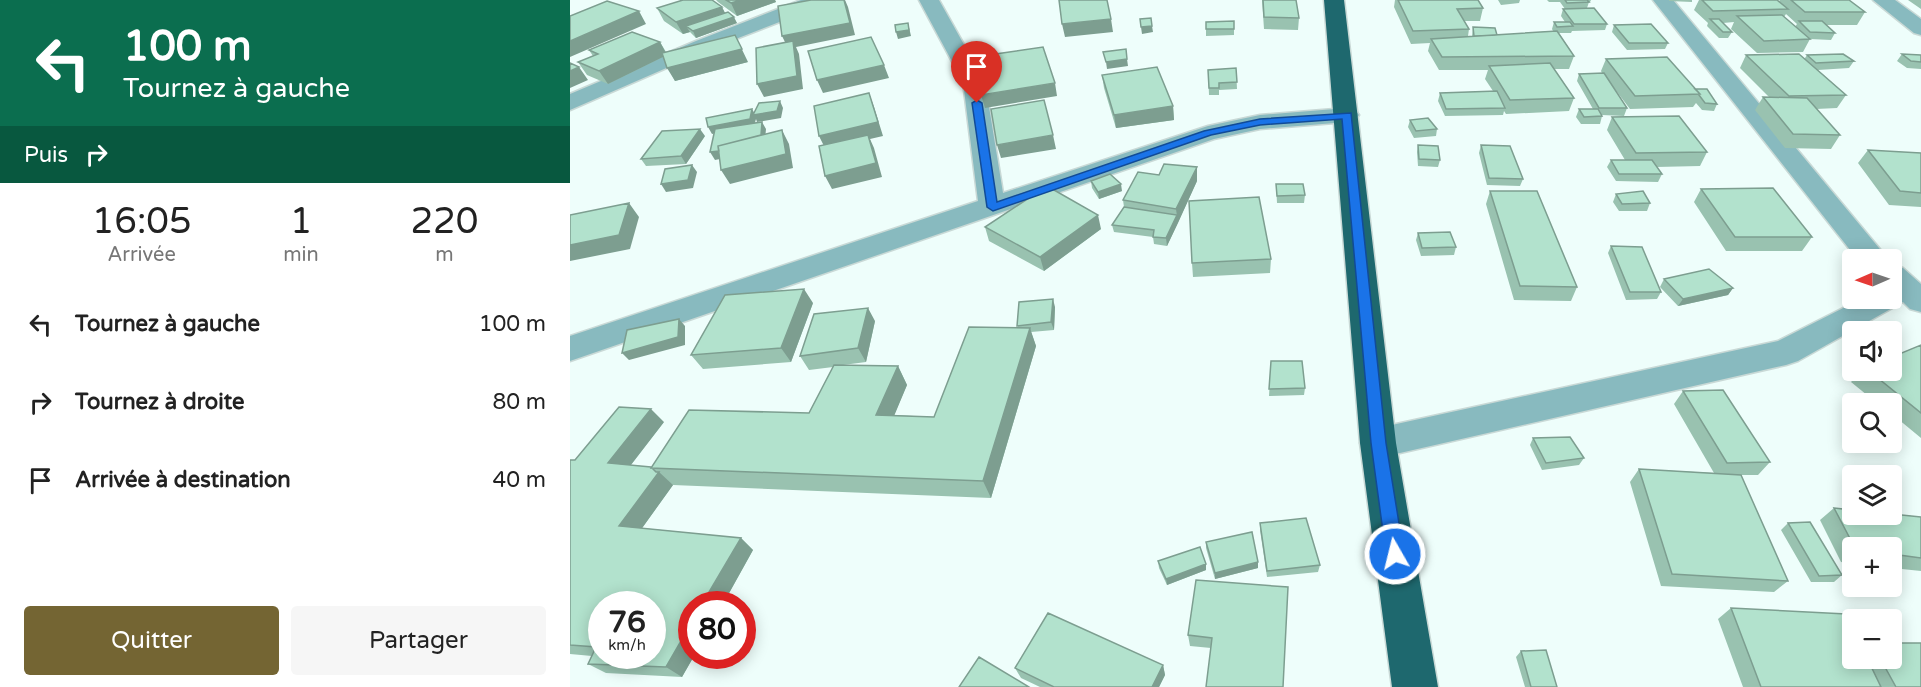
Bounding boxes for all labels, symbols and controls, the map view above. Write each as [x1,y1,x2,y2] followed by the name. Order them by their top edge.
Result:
[123,21,252,72] text: 100 m
[24,24,102,102] icon: left
[951,41,1002,103] pin
[960,50,993,83] icon: arrive
[123,72,350,105] text: Tournez à gauche
[80,138,113,171] icon: right
[24,142,68,168] text: Puis
[92,200,192,243] text: 16:05
[290,200,312,243] text: 1
[410,200,478,243] text: 220
[108,243,176,267] text: Arrivée
[283,243,319,267] text: min
[435,243,454,267] text: m
[1842,249,1902,309] north arrow
[1842,249,1902,669] map controls
[24,308,57,341] icon: left
[75,311,260,337] text: Tournez à gauche
[479,311,546,337] text: 100 m
[1842,321,1902,381] button: sound
[24,386,57,419] icon: right
[75,389,244,415] text: Tournez à droite
[492,389,546,415] text: 80 m
[1842,393,1902,453] button: search
[24,464,57,497] icon: arrive
[1842,465,1902,525] button: layers
[75,467,291,493] text: Arrivée à destination
[492,467,546,493] text: 40 m
[1363,522,1427,586] position arrow
[1842,537,1902,597] button: +
[678,591,756,669] speed limit sign: 80
[608,604,646,641] text: 76
[24,606,279,675] button: Quitter
[291,606,546,675] button: Partager
[1842,609,1902,669] button: −
[608,636,646,654] text: km/h

